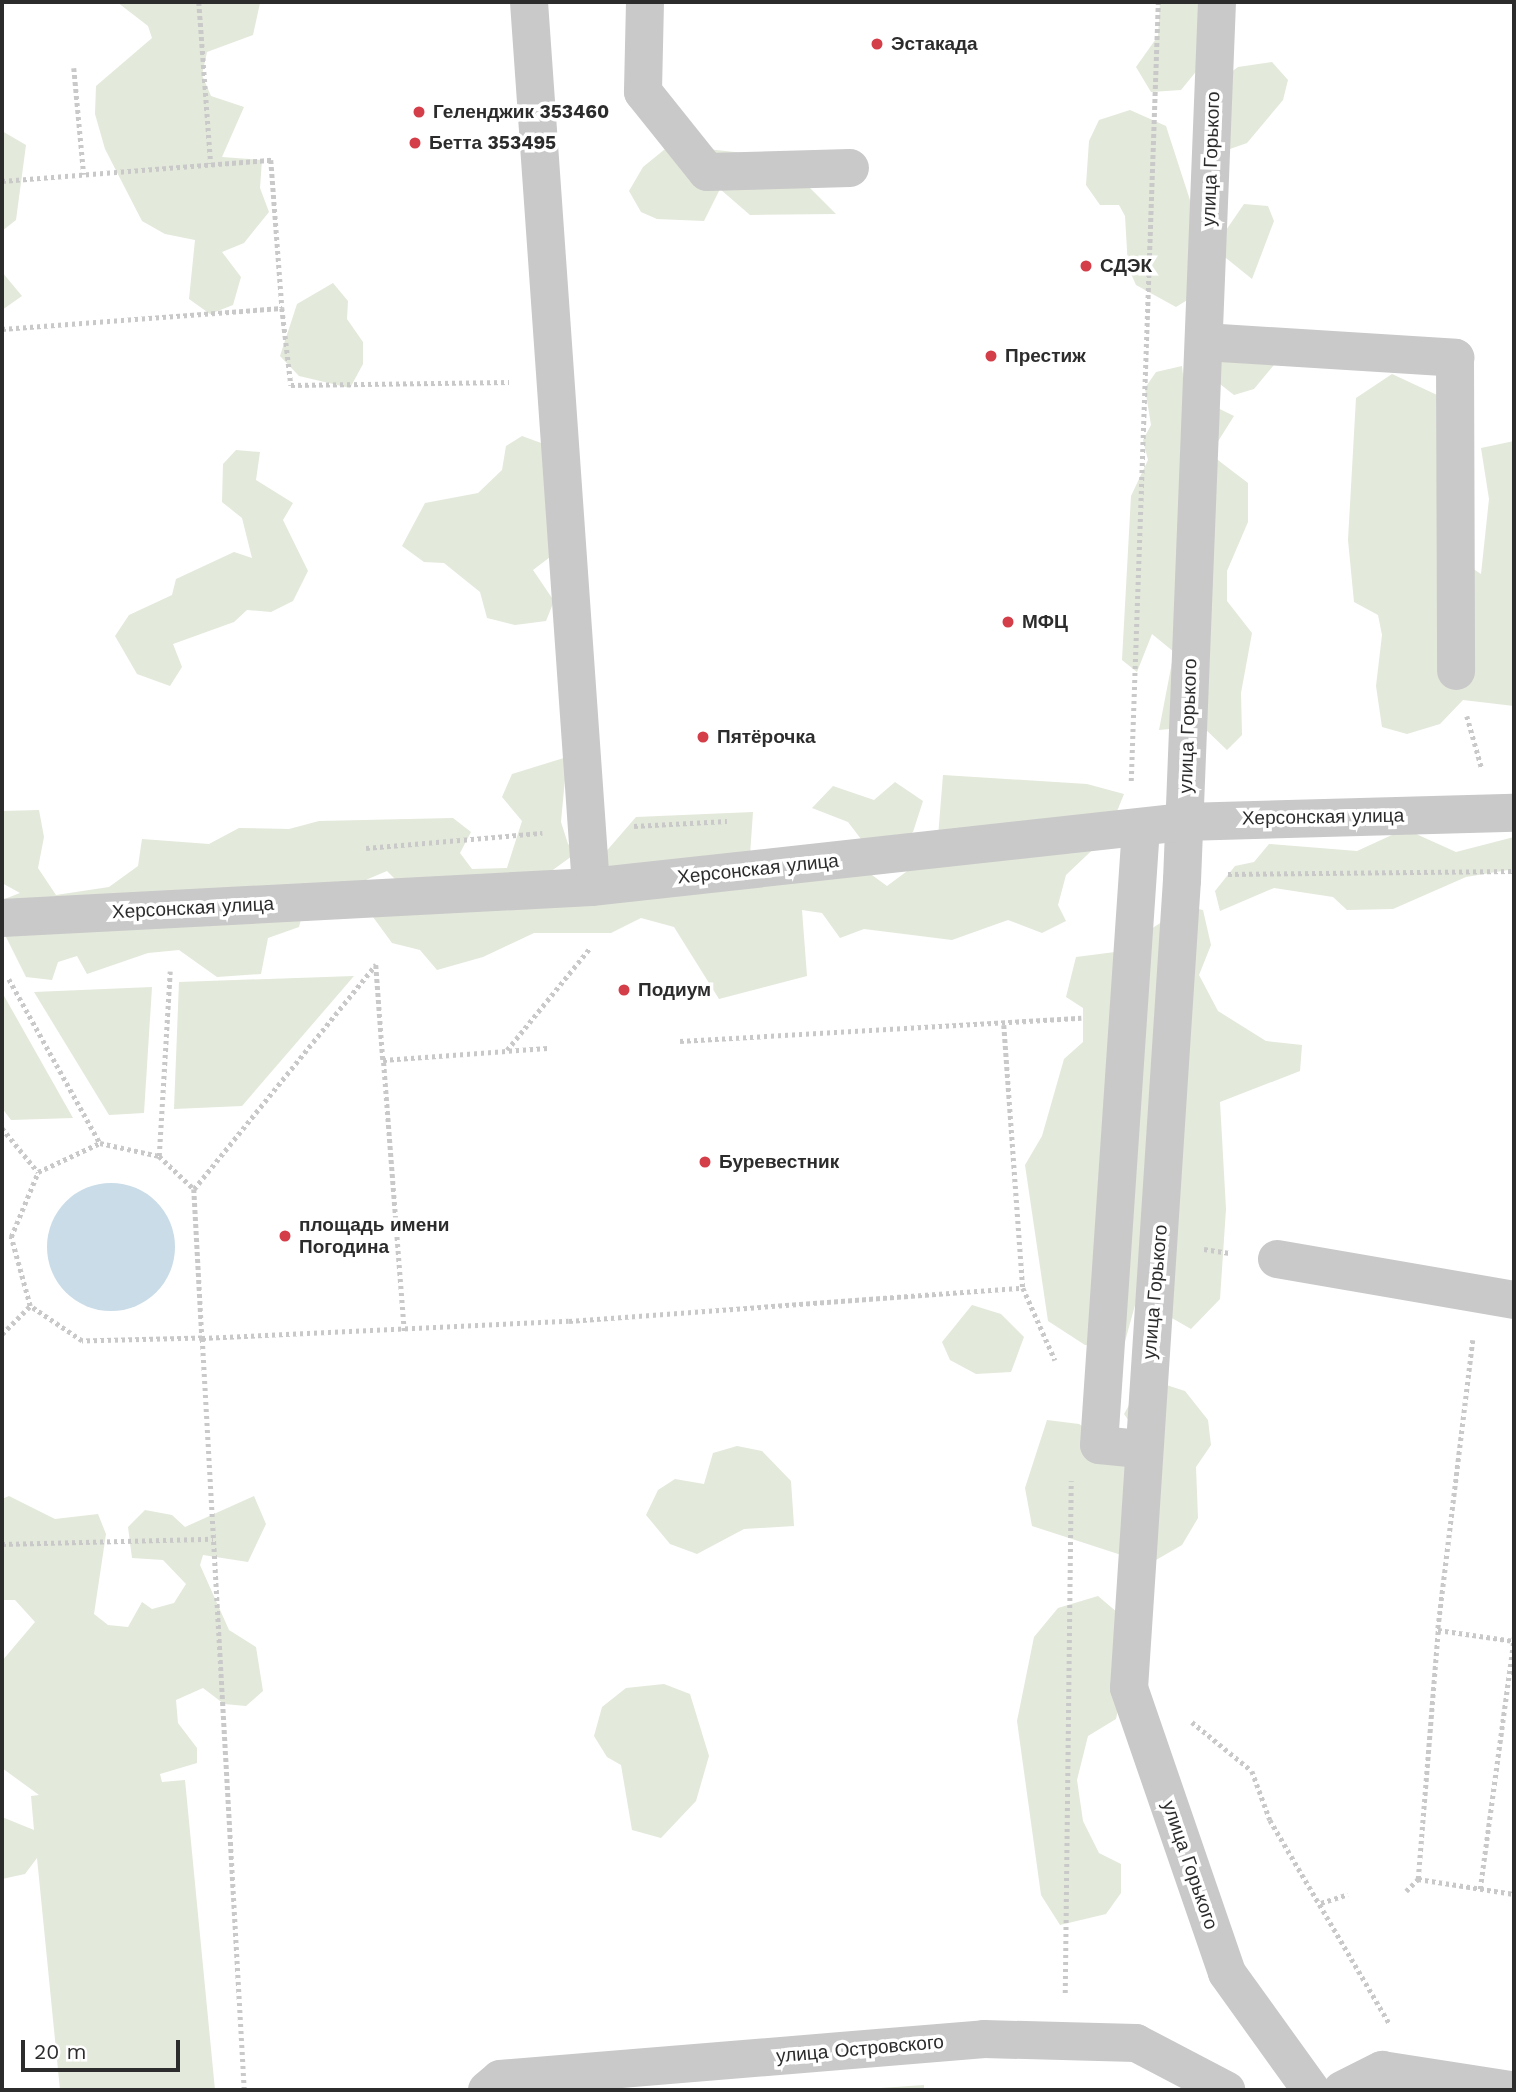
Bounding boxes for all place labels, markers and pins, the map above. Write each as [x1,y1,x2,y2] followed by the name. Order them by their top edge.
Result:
[891,33,978,55] place label: Эстакада
[869,36,885,52] marker: Эстакада
[433,101,609,123] place label: Геленджик 353460
[411,104,427,120] marker: Геленджик 353460
[429,132,556,154] place label: Бетта 353495
[407,135,423,151] marker: Бетта 353495
[1100,255,1152,277] place label: СДЭК
[1078,258,1094,274] marker: СДЭК
[1005,345,1086,367] place label: Престиж
[983,348,999,364] marker: Престиж
[1022,611,1068,633] place label: МФЦ
[1000,614,1016,630] marker: МФЦ
[717,726,815,748] place label: Пятёрочка
[695,729,711,745] marker: Пятёрочка
[638,979,711,1001] place label: Подиум
[616,982,632,998] marker: Подиум
[719,1151,839,1173] place label: Буревестник
[697,1154,713,1170] marker: Буревестник
[299,1214,449,1258] place label: площадь имени Погодина
[277,1228,293,1244] marker: площадь имени Погодина

